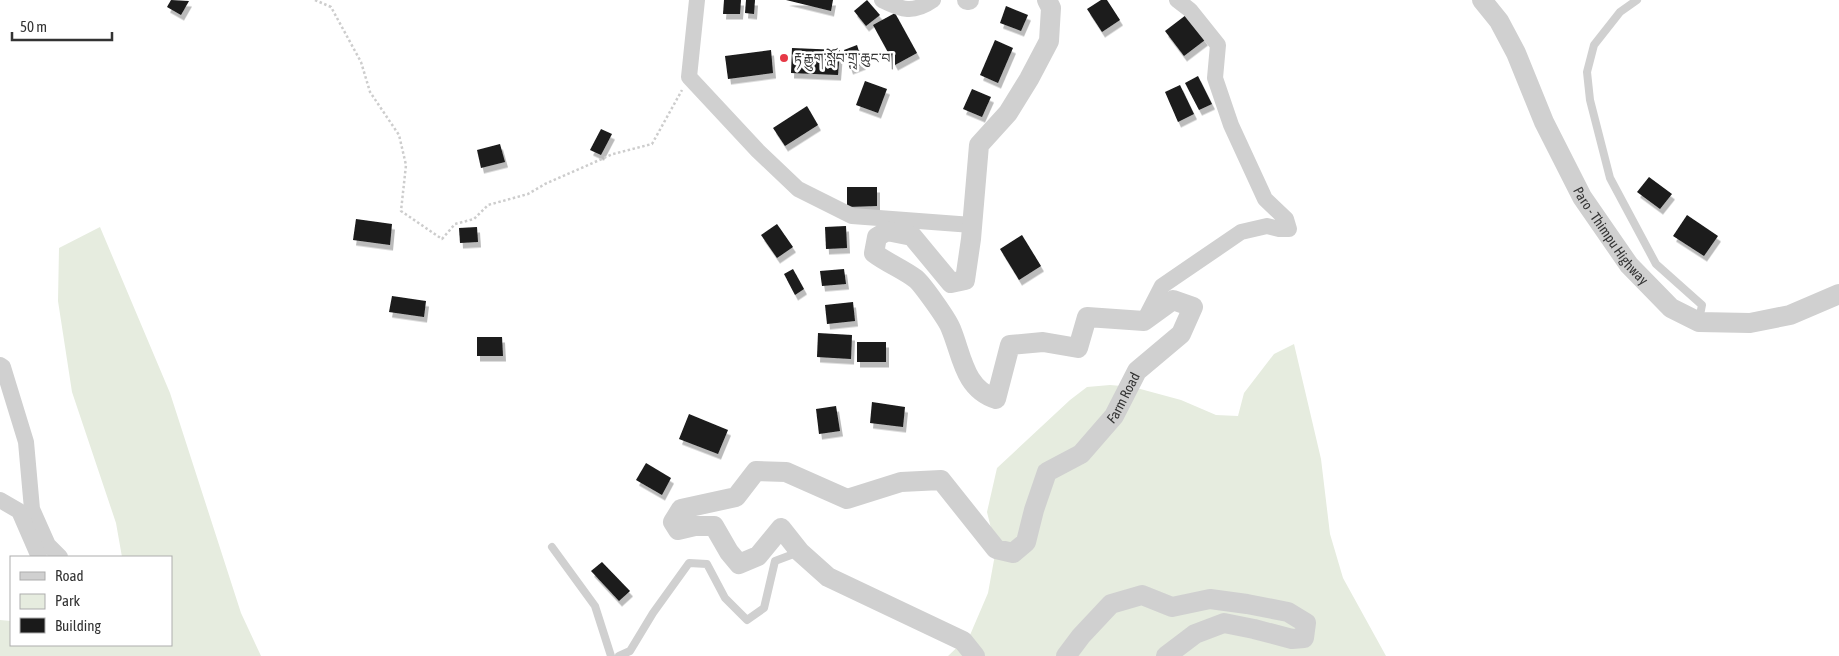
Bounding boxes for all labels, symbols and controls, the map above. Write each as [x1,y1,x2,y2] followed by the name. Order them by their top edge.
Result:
[12,10,112,42] scale bar
[20,18,47,35] text: 50 m
[794,47,894,72] place label: རྟ་རྒྱུག་སློབ་གྲྭ་ཆུང་བ།
[778,52,790,64] marker: རྟ་རྒྱུག་སློབ་གྲྭ་ཆུང་བ།
[1570,184,1652,288] street label: Paro - Thimpu Highway
[1103,370,1143,427] street label: Farm Road
[10,556,172,646] legend
[55,567,84,584] text: Road
[55,592,80,609] text: Park
[55,617,101,634] text: Building

